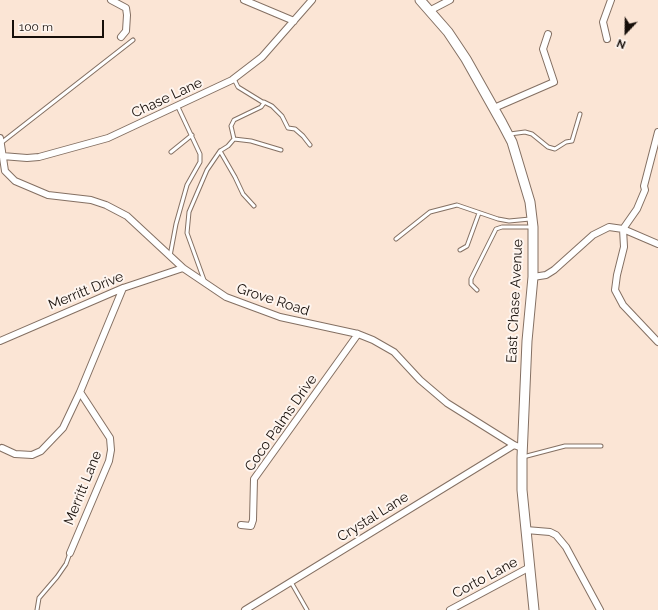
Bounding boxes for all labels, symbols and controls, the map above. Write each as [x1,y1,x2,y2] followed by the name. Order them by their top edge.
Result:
[14,12,106,38] scale bar
[606,12,646,52] north arrow
[19,20,53,34] text: 100 m
[615,36,628,51] text: N
[129,74,205,122] street label: Chase Lane
[503,239,527,363] street label: East Chase Avenue
[46,268,126,314] street label: Merritt Drive
[235,280,311,320] street label: Grove Road
[241,371,321,475] street label: Coco Palms Drive
[61,449,105,527] street label: Merritt Lane
[334,489,412,545] street label: Crystal Lane
[449,554,521,602] street label: Corto Lane

